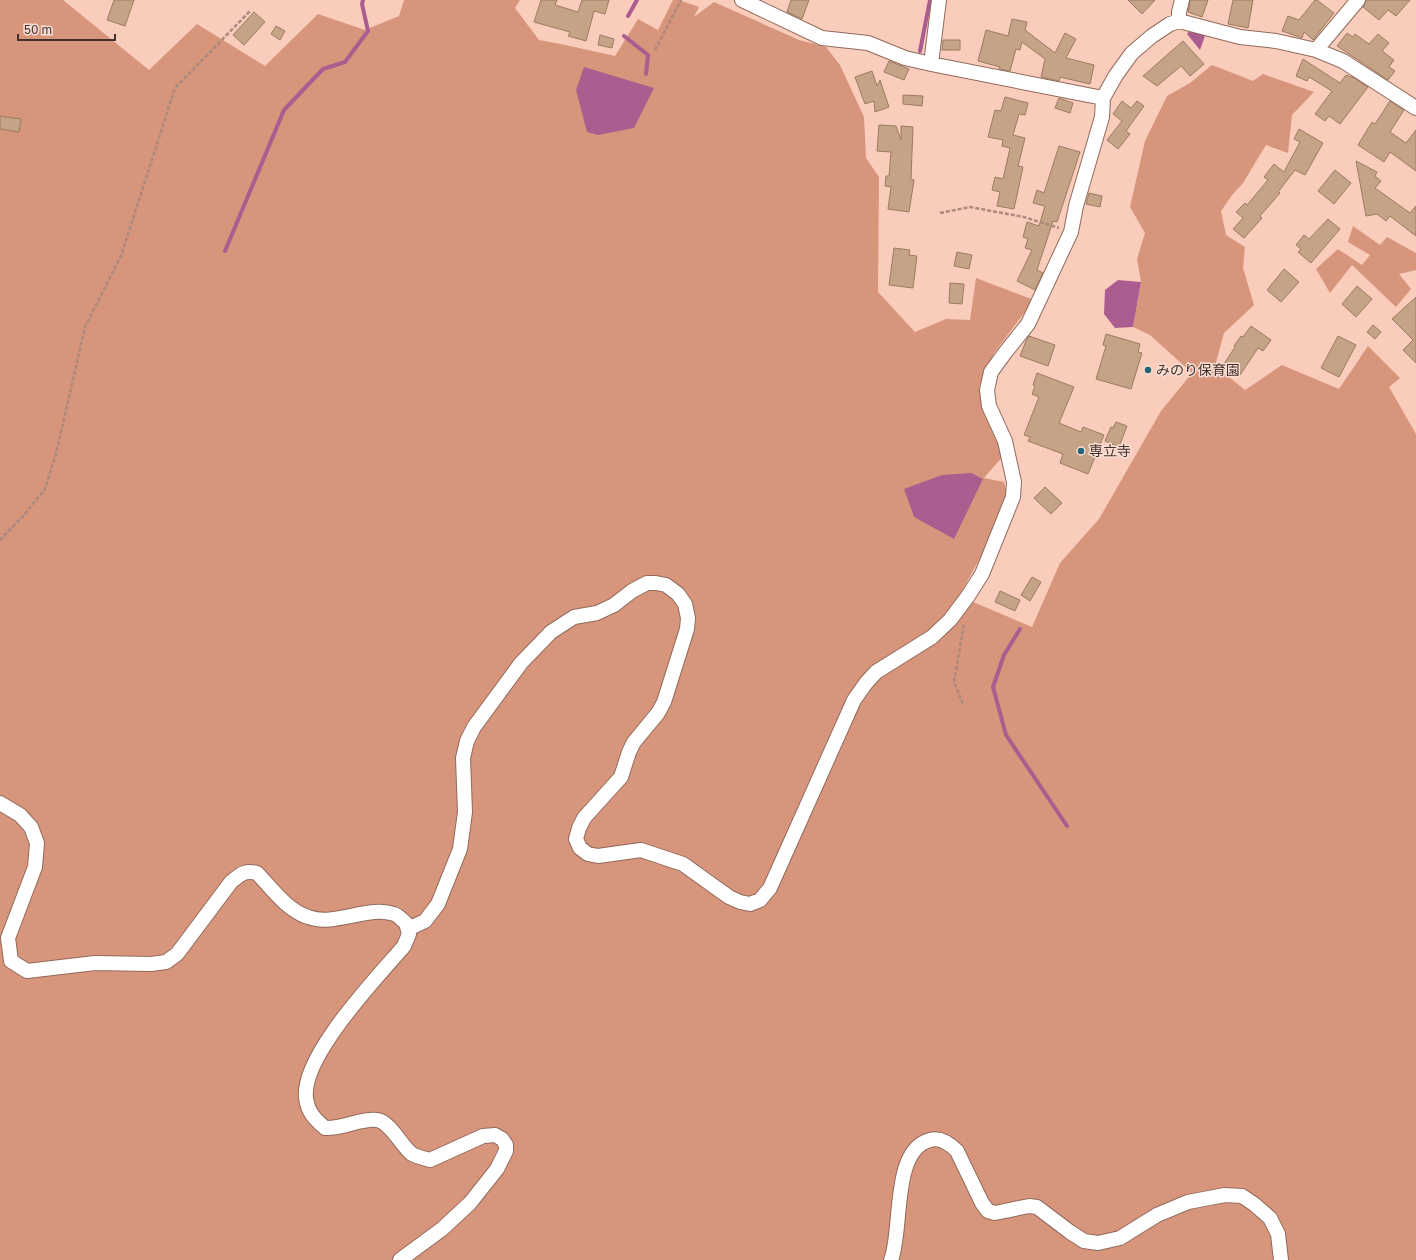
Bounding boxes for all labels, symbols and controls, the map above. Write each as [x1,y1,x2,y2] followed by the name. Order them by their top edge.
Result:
[18,16,115,42] scale bar
[24,22,52,37] text: 50 m
[1156,361,1240,378] place label: みのり保育園
[1143,365,1153,375] marker: みのり保育園
[1089,442,1131,459] place label: 専立寺
[1076,446,1086,456] marker: 専立寺

